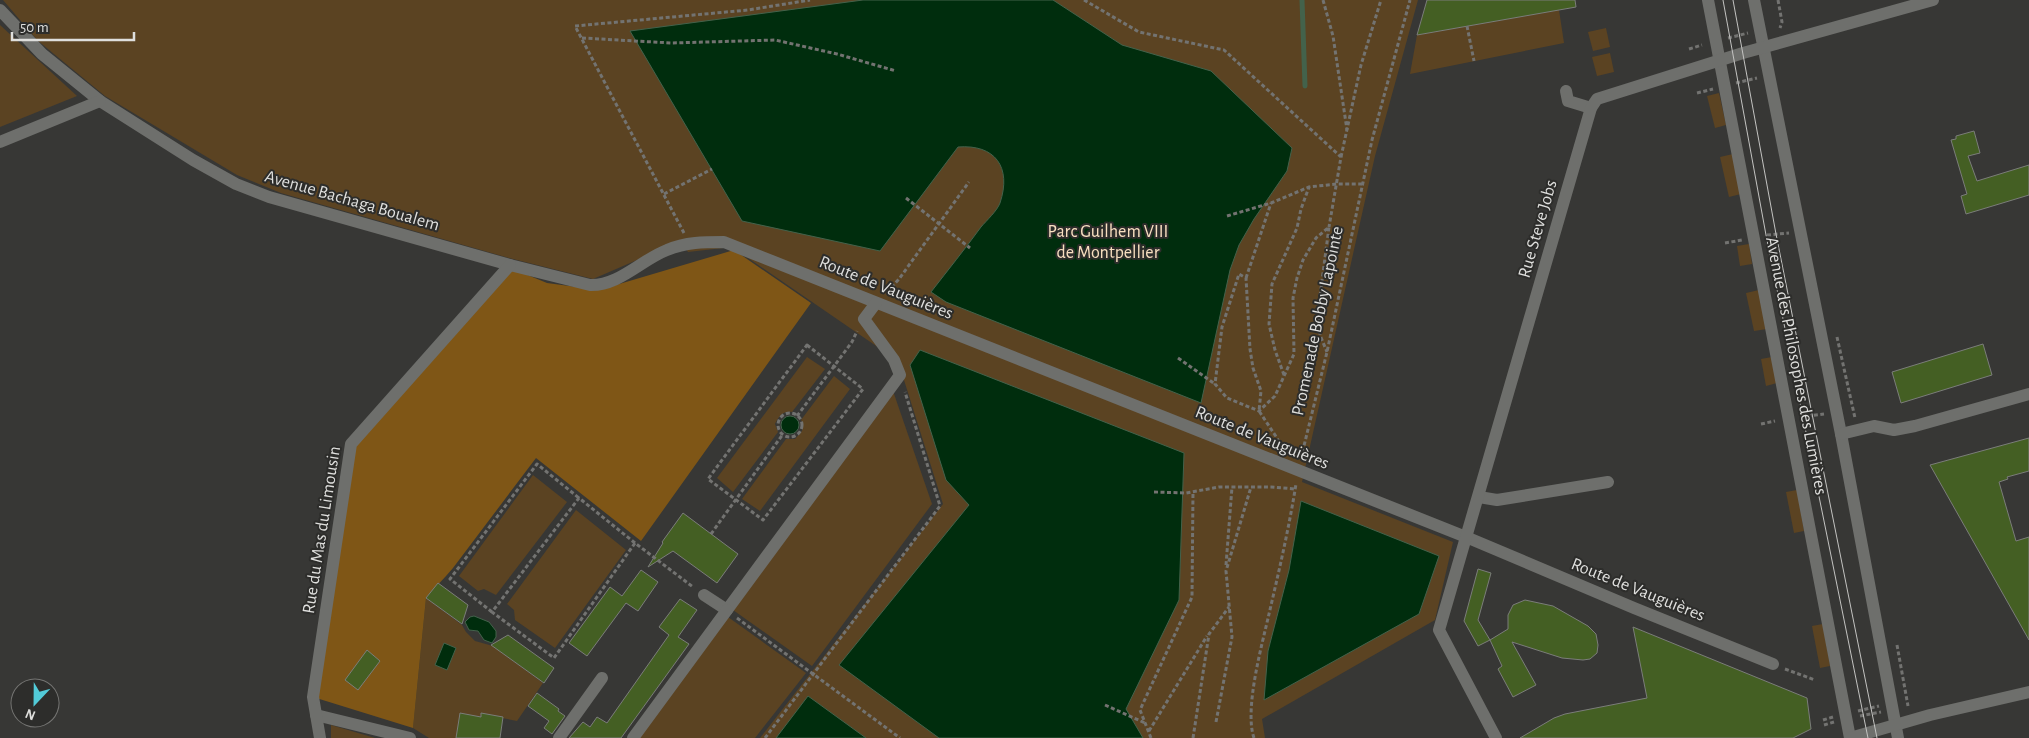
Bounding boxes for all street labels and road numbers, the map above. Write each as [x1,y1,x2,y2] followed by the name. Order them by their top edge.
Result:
[263,167,441,235] street label: Avenue Bachaga Boualem
[1515,178,1561,280] street label: Rue Steve Jobs
[1289,225,1347,417] street label: Promenade Bobby Lapointe
[1762,235,1830,497] street label: Avenue des Philosophes des Lumières
[816,253,956,323] street label: Route de Vauguières
[1192,403,1332,473] street label: Route de Vauguières
[300,445,344,615] street label: Rue du Mas du Limousin
[1568,555,1708,625] street label: Route de Vauguières

